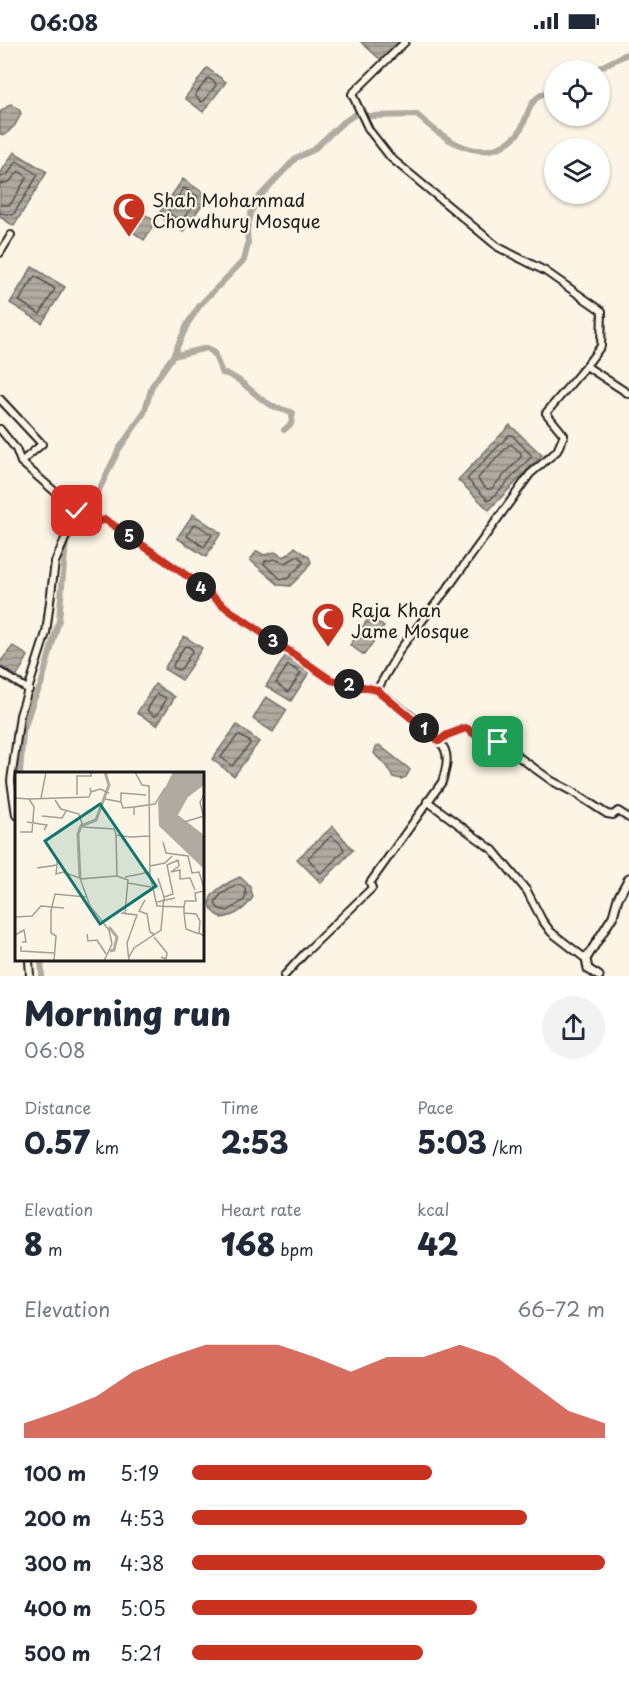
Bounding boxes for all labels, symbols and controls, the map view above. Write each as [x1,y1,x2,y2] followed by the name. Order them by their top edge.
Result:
[30,5,98,38] text: 06:08
[544,60,610,204] map controls
[544,60,610,126] button: locate
[544,138,610,204] button: layers
[152,186,321,234] place label: Shah Mohammad Chowdhury Mosque
[111,191,147,238] mosque icon: Shah Mohammad Chowdhury Mosque
[51,485,102,536] pin
[60,494,93,527] icon: check
[114,520,144,550] pin: 5
[124,523,134,547] text: 5
[186,572,216,602] pin: 4
[196,575,206,599] text: 4
[351,596,469,644] place label: Raja Khan Jame Mosque
[310,601,346,648] mosque icon: Raja Khan Jame Mosque
[258,625,288,655] pin: 3
[268,628,278,652] text: 3
[334,669,364,699] pin: 2
[343,672,355,696] text: 2
[409,713,439,743] pin: 1
[420,716,428,740] text: 1
[472,716,523,767] pin
[481,725,514,758] icon: arrive
[15,772,204,961] inset map
[24,987,231,1037] text: Morning run
[542,996,605,1059] button: share
[24,1035,85,1065] text: 06:08
[24,1095,91,1119] text: Distance
[221,1095,258,1119] text: Time
[417,1095,453,1119] text: Pace
[24,1119,90,1164] text: 0.57
[221,1119,289,1164] text: 2:53
[417,1119,487,1164] text: 5:03
[90,1135,119,1159] text: km
[487,1135,523,1159] text: /km
[24,1197,93,1221] text: Elevation
[221,1197,301,1221] text: Heart rate
[417,1197,449,1221] text: kcal
[24,1221,43,1266] text: 8
[221,1221,275,1266] text: 168
[417,1221,458,1266] text: 42
[43,1237,63,1261] text: m
[275,1237,314,1261] text: bpm
[24,1294,110,1324] text: Elevation
[517,1294,605,1324] text: 66–72 m
[24,1458,86,1488] text: 100 m
[120,1458,159,1488] text: 5:19
[24,1503,91,1533] text: 200 m
[120,1503,165,1533] text: 4:53
[24,1548,92,1578] text: 300 m
[120,1548,165,1578] text: 4:38
[24,1593,92,1623] text: 400 m
[120,1593,166,1623] text: 5:05
[24,1638,91,1668] text: 500 m
[120,1638,162,1668] text: 5:21

